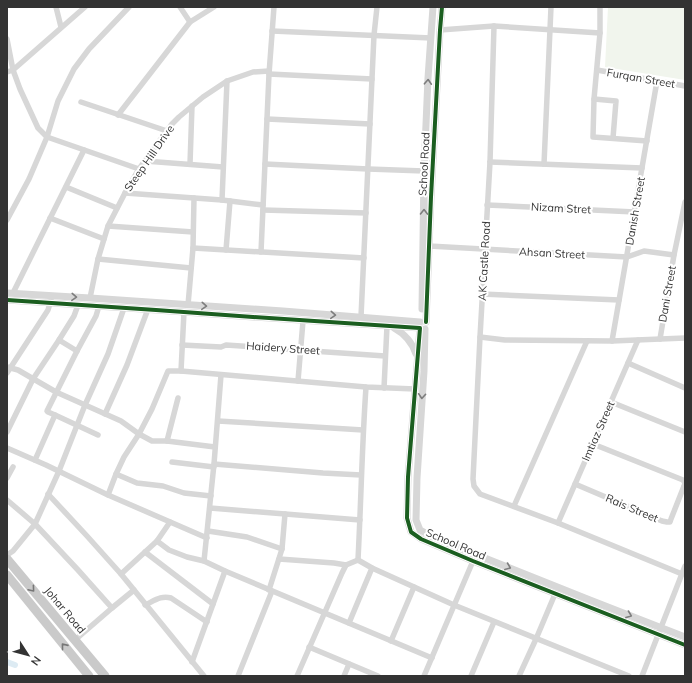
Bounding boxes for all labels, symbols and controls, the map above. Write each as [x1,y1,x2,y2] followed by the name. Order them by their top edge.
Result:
[606,65,676,91] street label: Furqan Street
[424,79,433,85] one-way arrow
[121,122,177,194] street label: Steep Hill Drive
[415,132,433,196] street label: School Road
[622,176,648,246] street label: Danish Street
[531,199,591,217] street label: Nizam Stret
[420,209,428,215] one-way arrow
[475,221,493,301] street label: AK Castle Road
[519,244,586,262] street label: Ahsan Street
[655,264,679,323] street label: Dani Street
[71,292,77,301] one-way arrow
[201,301,207,310] one-way arrow
[330,310,336,319] one-way arrow
[246,338,320,358] street label: Haidery Street
[418,393,427,399] one-way arrow
[578,399,618,463] street label: Imtiaz Street
[604,491,660,525] street label: Rais Street
[424,525,488,563] street label: School Road
[504,563,511,571] one-way arrow
[28,584,35,591] one-way arrow
[41,584,89,636] street label: Johar Road
[625,611,632,619] one-way arrow
[8,635,48,675] north arrow
[62,643,69,650] one-way arrow
[28,653,44,668] text: N

